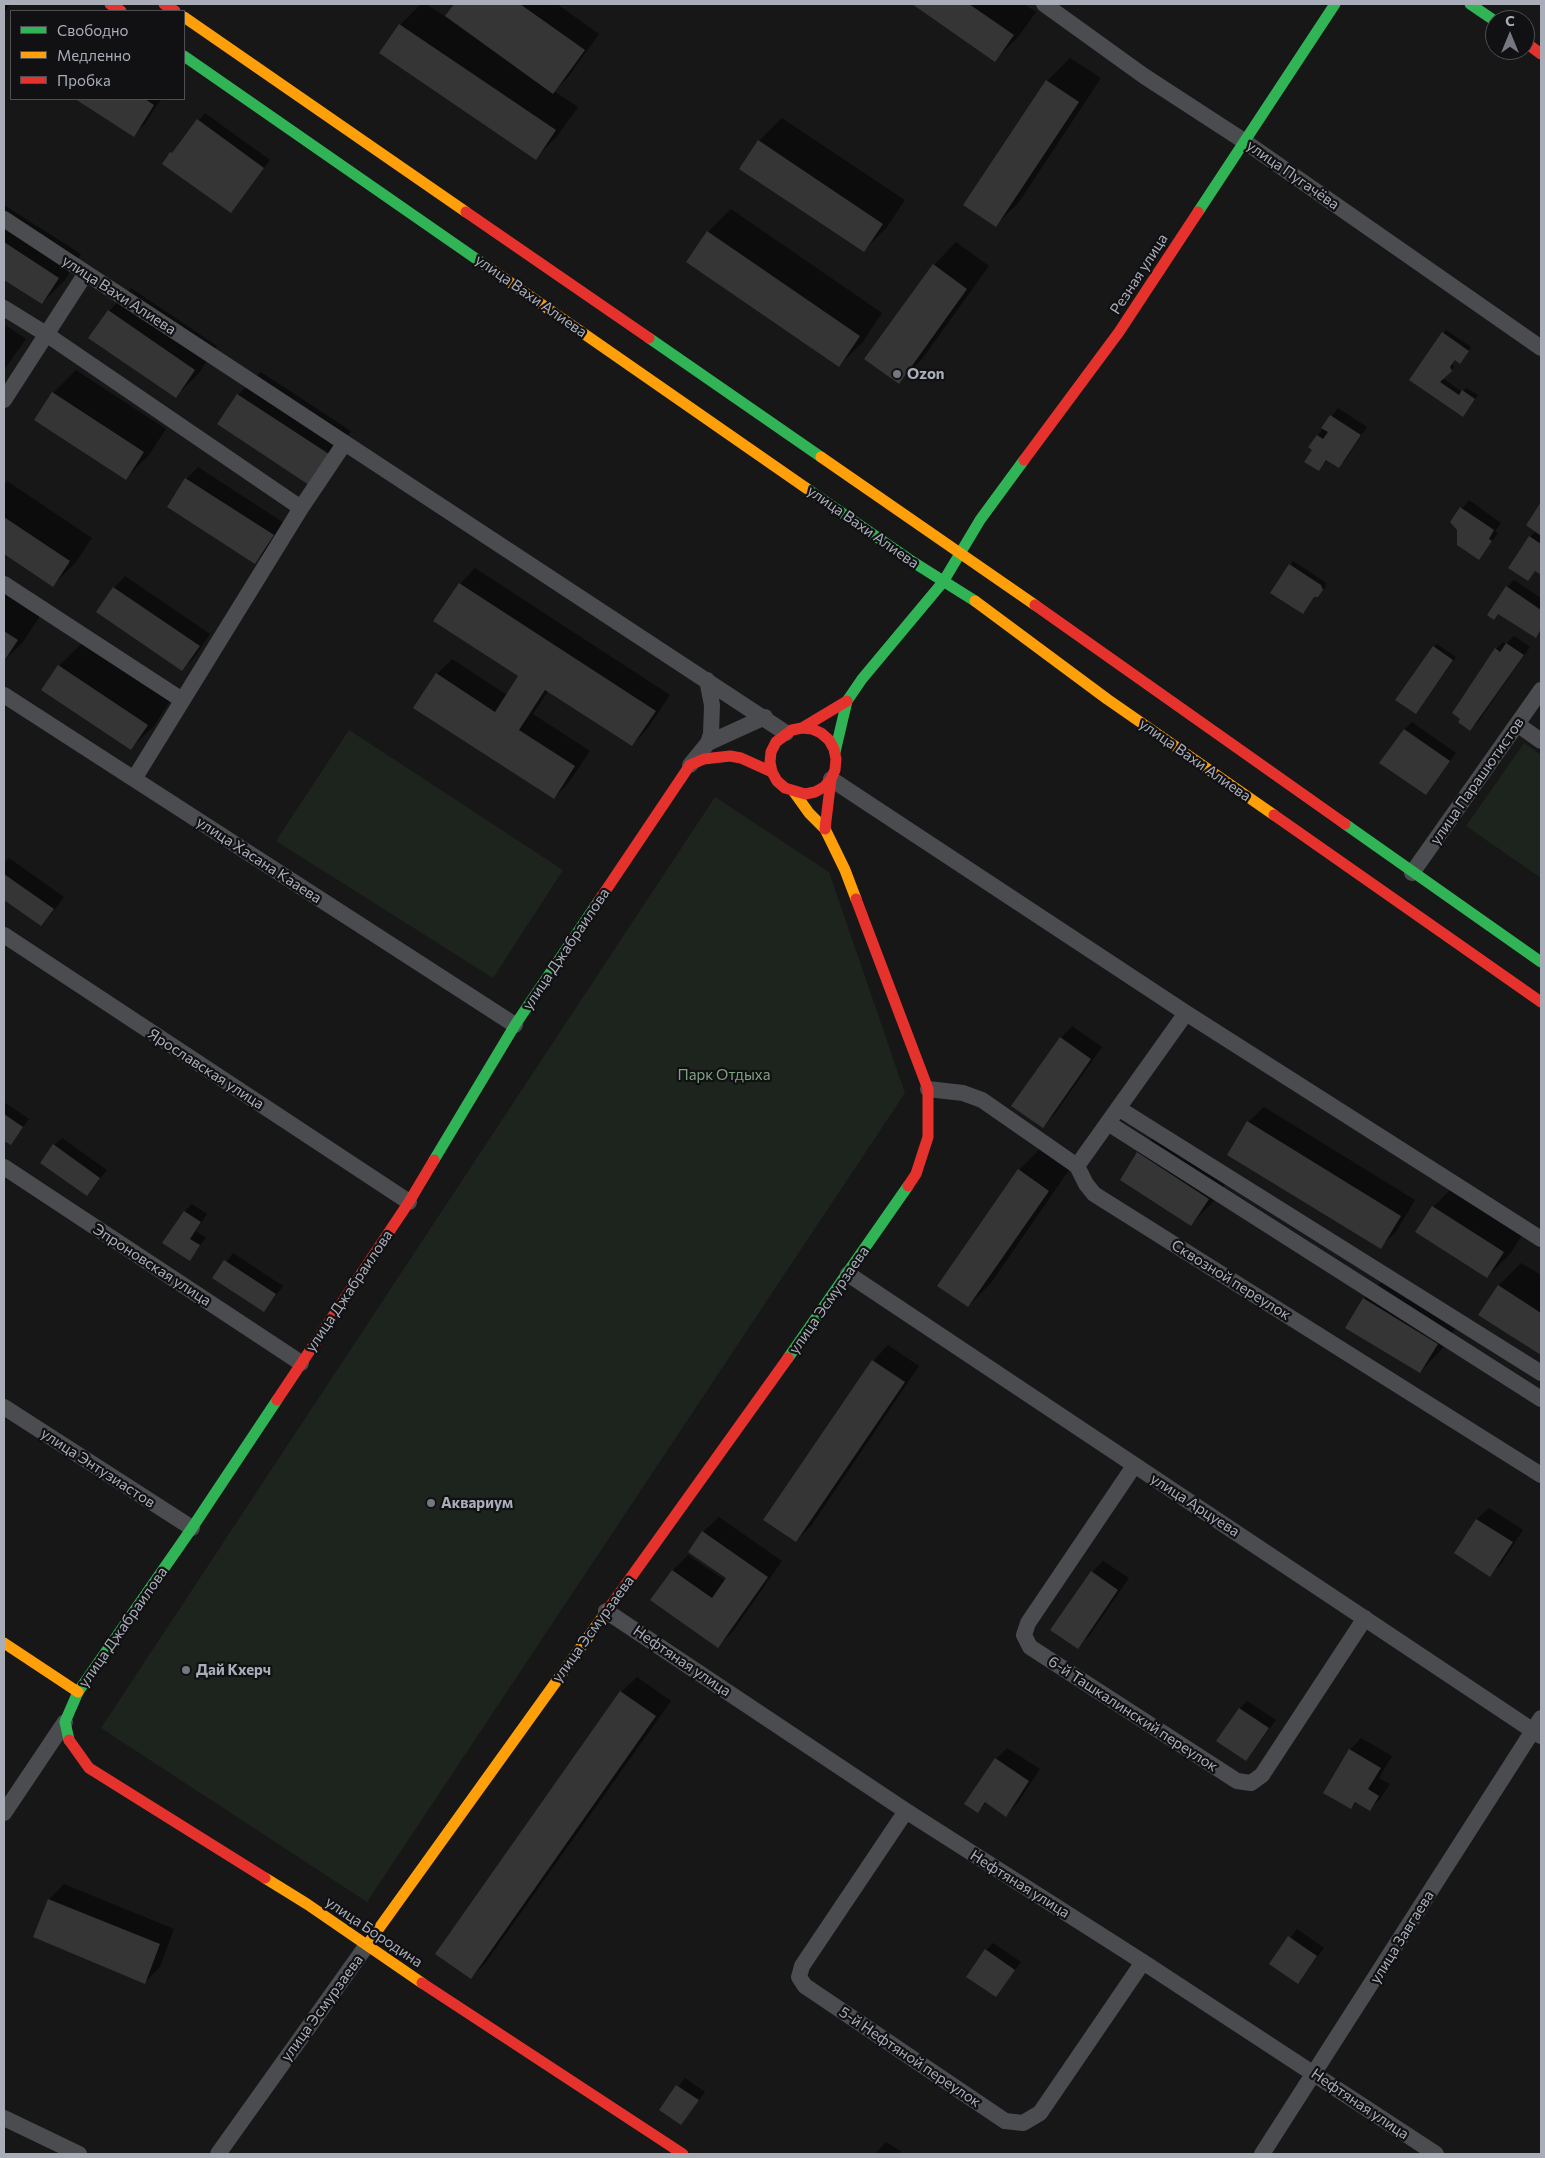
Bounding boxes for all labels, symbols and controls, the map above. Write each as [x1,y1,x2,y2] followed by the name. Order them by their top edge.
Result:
[10,10,185,100] legend
[1485,10,1535,60] north arrow
[1505,12,1515,29] text: С
[57,21,128,39] text: Свободно
[57,46,131,64] text: Медленно
[57,71,111,89] text: Пробка
[1243,136,1343,214] street label: улица Пугачёва
[1106,230,1172,318] street label: Резная улица
[59,251,179,339] street label: улица Вахи Алиева
[472,251,590,341] street label: улица Вахи Алиева
[907,365,945,383] place label: Ozon
[891,368,903,380] marker: Ozon
[804,482,922,572] street label: улица Вахи Алиева
[1426,714,1528,848] street label: улица Парашютистов
[1136,715,1254,805] street label: улица Вахи Алиева
[193,813,325,907] street label: улица Хасана Кааева
[519,885,613,1013] street label: улица Джабраилова
[145,1025,267,1113] street label: Ярославская улица
[677,1066,771,1084] park label: Парк Отдыха
[90,1220,214,1310] street label: Эпроновская улица
[302,1227,396,1355] street label: улица Джабраилова
[1168,1236,1294,1324] street label: Сквозной переулок
[785,1243,873,1357] street label: улица Эсмурзаева
[38,1424,158,1512] street label: улица Энтузиастов
[1147,1469,1243,1541] street label: улица Арцуева
[441,1494,513,1512] place label: Аквариум
[425,1497,437,1509] marker: Аквариум
[75,1563,171,1691] street label: улица Джабраилова
[548,1572,638,1686] street label: улица Эсмурзаева
[630,1622,734,1700] street label: Нефтяная улица
[1045,1652,1221,1776] street label: 6-й Ташкалинский переулок
[196,1661,271,1679] place label: Дай Кхерч
[180,1664,192,1676] marker: Дай Кхерч
[967,1846,1073,1922] street label: Нефтяная улица
[1366,1887,1438,1987] street label: улица Завгаева
[322,1893,426,1971] street label: улица Бородина
[277,1951,367,2065] street label: улица Эсмурзаева
[836,2003,984,2111] street label: 5-й Нефтяной переулок
[1308,2065,1412,2143] street label: Нефтяная улица

